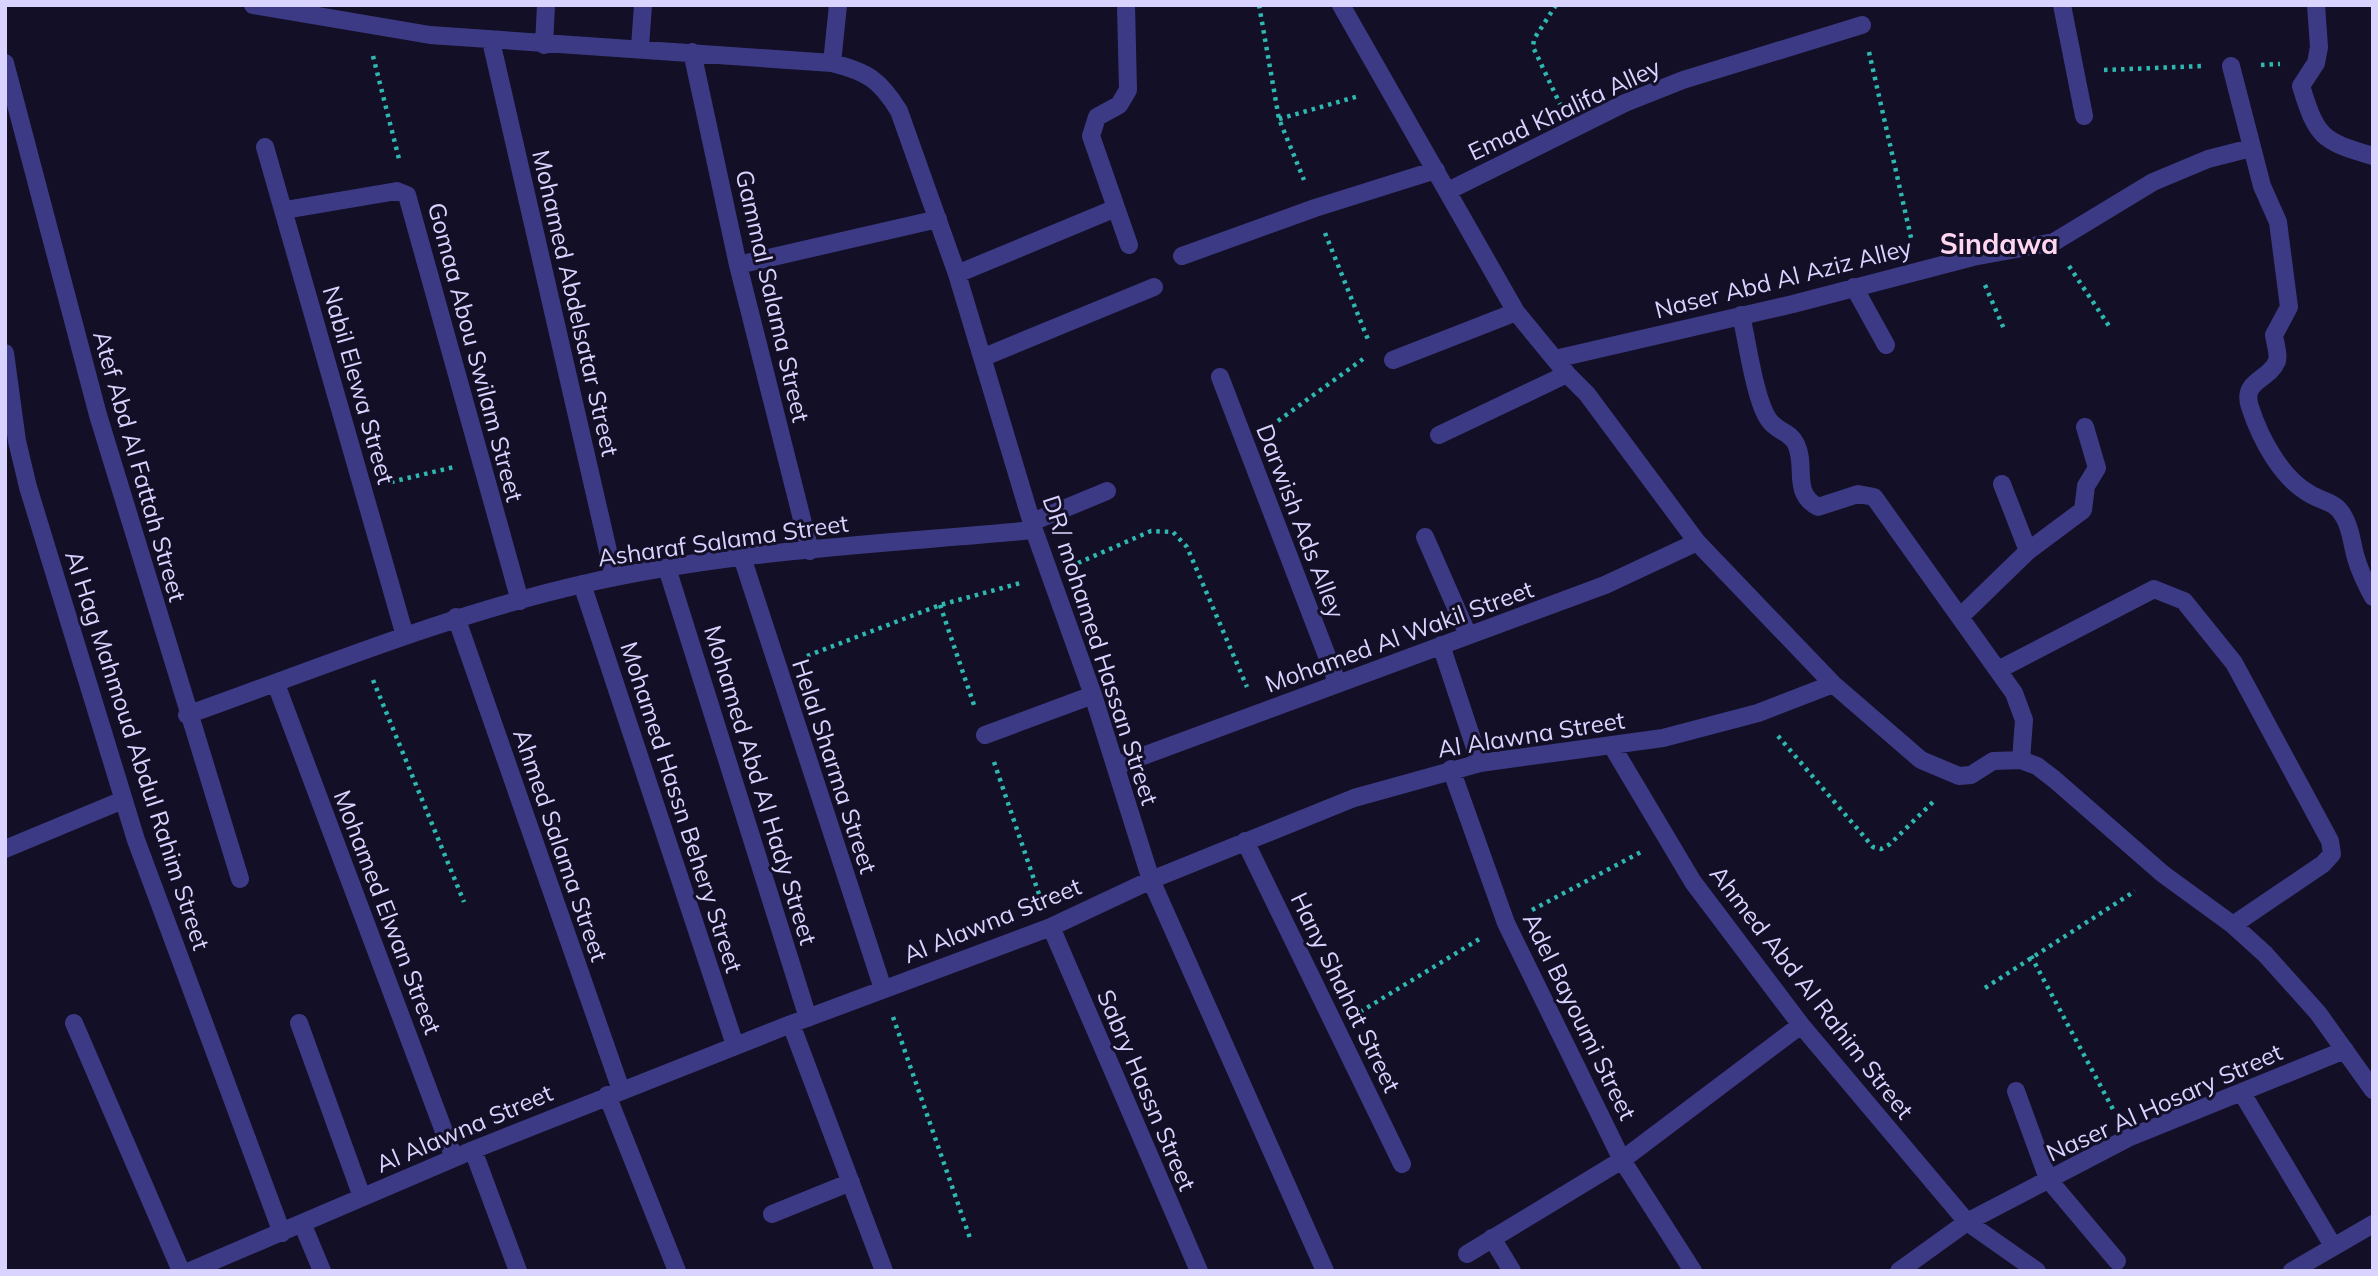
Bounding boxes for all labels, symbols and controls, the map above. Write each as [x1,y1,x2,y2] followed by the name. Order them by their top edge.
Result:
[1463,51,1665,167] street label: Emad Khalifa Alley
[526,147,626,459] street label: Mohamed Abdelsatar Street
[729,167,817,425] street label: Gammal Salama Street
[422,199,530,505] street label: Gomaa Abou Swilam Street
[1940,226,2058,261] district label: Sindawa
[1651,231,1915,324] street label: Naser Abd Al Aziz Alley
[316,282,402,488] street label: Nabil Elewa Street
[87,327,193,605] street label: Atef Abd Al Fattah Street
[1250,420,1352,622] street label: Darwish Ads Alley
[1037,491,1165,809] street label: DR/ mohamed Hassan Street
[596,508,850,572] street label: Asharaf Salama Street
[59,546,217,954] street label: Al Hag Mahmoud Abdul Rahim Street
[1261,573,1537,699] street label: Mohamed Al Wakil Street
[698,622,824,948] street label: Mohamed Abd Al Hady Street
[614,638,750,976] street label: Mohamed Hassn Behery Street
[786,655,884,877] street label: Helal Sharma Street
[1435,704,1627,764] street label: Al Alawna Street
[507,725,615,965] street label: Ahmed Salama Street
[328,786,448,1038] street label: Mohamed Elwan Street
[1704,859,1920,1125] street label: Ahmed Abd Al Rahim Street
[899,871,1085,969] street label: Al Alawna Street
[1285,887,1407,1097] street label: Hany Shahat Street
[1517,907,1643,1125] street label: Adel Bayoumi Street
[1091,985,1203,1195] street label: Sabry Hassn Street
[2041,1036,2287,1168] street label: Naser Al Hosary Street
[371,1077,557,1179] street label: Al Alawna Street

